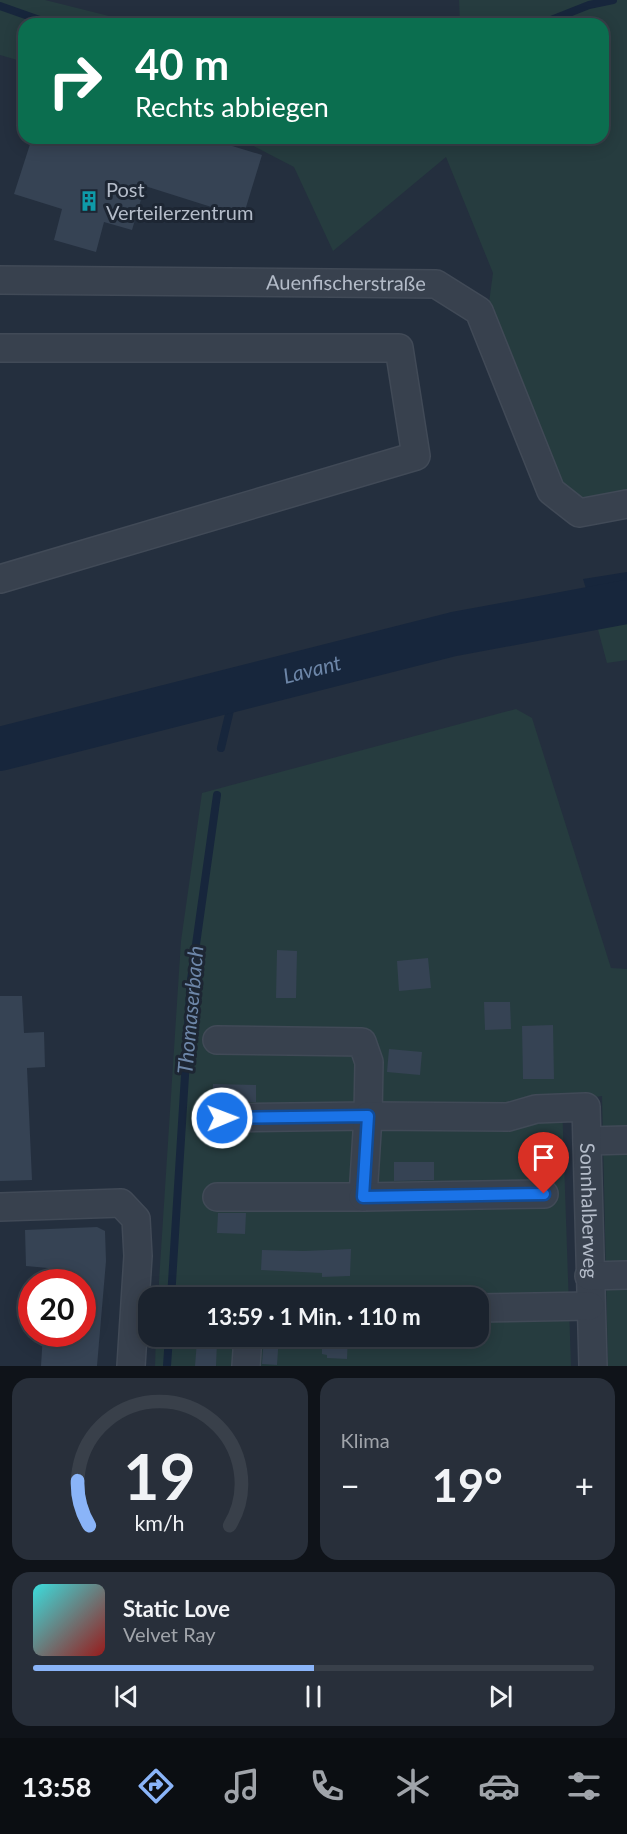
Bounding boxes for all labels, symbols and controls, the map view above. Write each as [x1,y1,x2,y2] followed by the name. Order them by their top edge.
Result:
[135,39,229,89] text: 40 m
[36,42,114,120] icon: right
[135,90,329,123] text: Rechts abbiegen
[106,177,253,224] place label: Post Verteilerzentrum
[77,189,101,213] building icon: Post Verteilerzentrum
[266,269,426,295] street label: Auenfischerstraße
[280,649,344,688] water label: Lavant
[171,945,208,1075] water label: Thomaserbach
[190,1086,254,1150] position arrow
[518,1132,569,1194] pin
[527,1141,560,1174] icon: arrive
[576,1142,604,1279] street label: Sonnhalberweg
[18,1269,96,1347] speed limit sign: 20
[206,1303,421,1330] text: 13:59 · 1 Min. · 110 m
[341,1428,390,1452] text: Klima
[124,1438,196,1513] text: 19
[432,1458,503,1512] text: 19°
[341,1465,360,1505] text: −
[575,1465,594,1505] text: +
[135,1510,185,1536] text: km/h
[123,1595,230,1622] text: Static Love
[123,1622,216,1646] text: Velvet Ray
[110,1680,143,1713] icon: previous
[297,1680,330,1713] icon: pause
[484,1680,517,1713] icon: next
[135,1765,177,1807] icon: directions
[221,1765,263,1807] icon: music
[306,1765,348,1807] icon: phone
[392,1765,434,1807] icon: climate
[478,1765,520,1807] icon: car
[563,1765,605,1807] icon: filters
[22,1770,91,1803] text: 13:58

